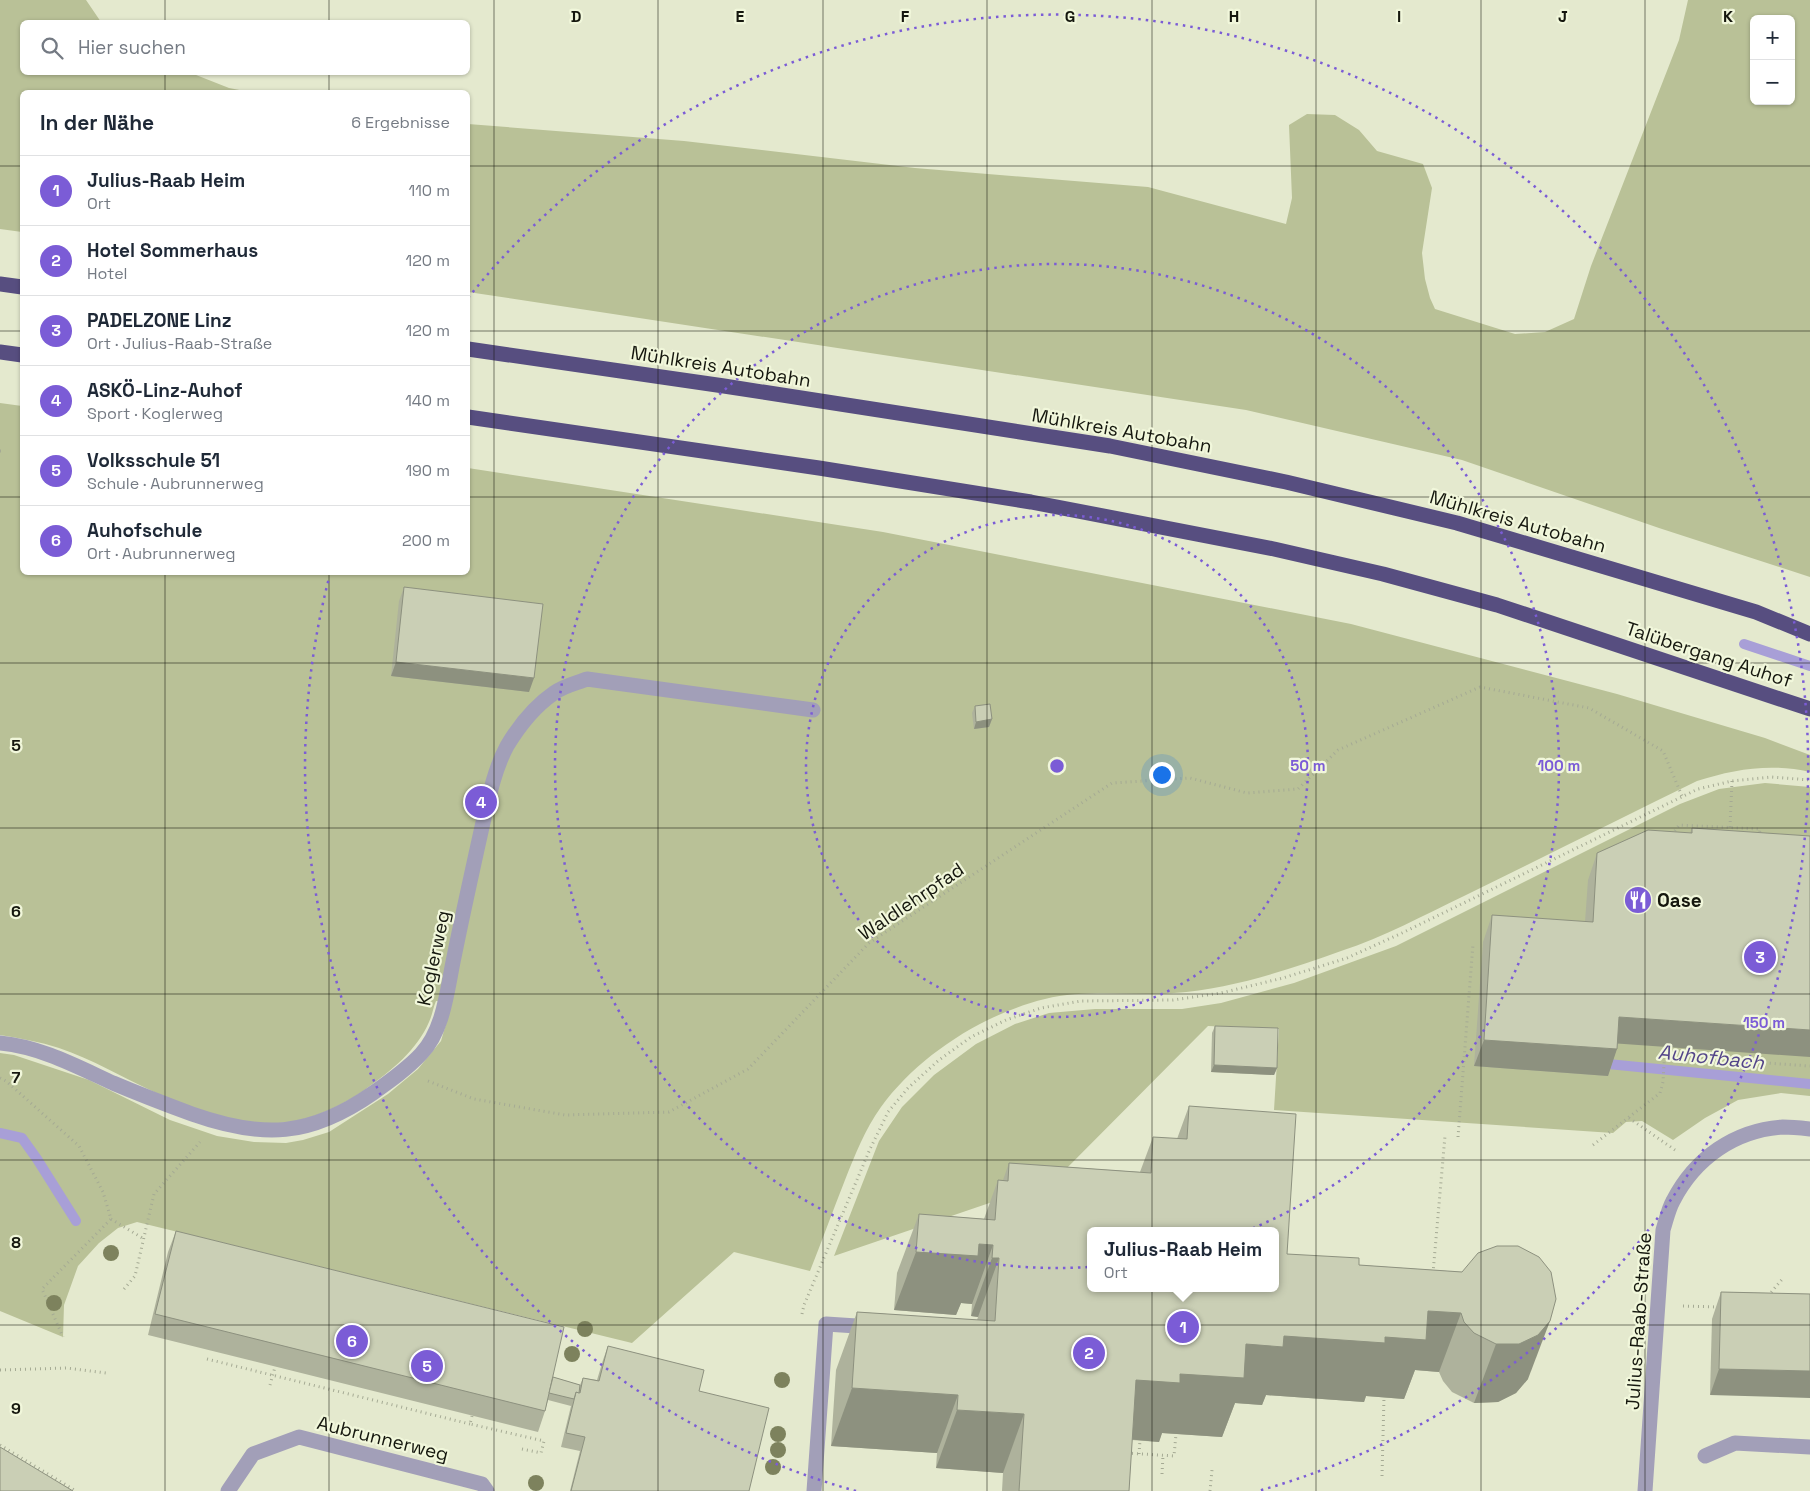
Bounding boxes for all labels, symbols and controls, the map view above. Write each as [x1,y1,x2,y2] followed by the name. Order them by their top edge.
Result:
[571,6,581,27] text: D
[736,6,745,27] text: E
[901,6,910,27] text: F
[1065,6,1075,27] text: G
[1229,6,1239,27] text: H
[1397,6,1401,27] text: I
[1558,6,1568,27] text: J
[1723,6,1733,27] text: K
[1750,15,1795,105] map controls
[1750,15,1795,60] button: +
[20,20,470,75] search box
[38,34,66,62] icon: search
[78,35,186,60] text: Hier suchen
[1750,60,1795,105] button: −
[40,109,154,136] text: In der Nähe
[351,112,450,133] text: 6 Ergebnisse
[87,168,245,193] text: Julius-Raab Heim
[52,180,60,201] text: 1
[408,180,450,201] text: 110 m
[87,193,111,214] text: Ort
[87,238,258,263] text: Hotel Sommerhaus
[51,250,61,271] text: 2
[406,250,450,271] text: 120 m
[87,263,128,284] text: Hotel
[87,308,232,333] text: PADELZONE Linz
[51,320,61,341] text: 3
[406,320,450,341] text: 120 m
[87,333,272,354] text: Ort · Julius-Raab-Straße
[629,340,813,393] street label: Mühlkreis Autobahn
[87,378,243,403] text: ASKÖ-Linz-Auhof
[51,390,61,411] text: 4
[405,390,450,411] text: 140 m
[1030,402,1214,459] street label: Mühlkreis Autobahn
[87,403,223,424] text: Sport · Koglerweg
[87,448,220,473] text: Volksschule 51
[51,460,61,481] text: 5
[405,460,450,481] text: 190 m
[87,473,264,494] text: Schule · Aubrunnerweg
[1427,484,1609,559] street label: Mühlkreis Autobahn
[87,518,202,543] text: Auhofschule
[51,530,61,551] text: 6
[402,530,450,551] text: 200 m
[87,543,236,564] text: Ort · Aubrunnerweg
[1622,616,1795,693] street label: Talübergang Auhof
[11,735,21,756] text: 5
[1290,756,1326,775] text: 50 m
[1538,756,1580,775] text: 100 m
[1048,757,1066,775] centre of rings
[1149,762,1175,788] your location
[465,783,497,821] pin: 4
[854,857,969,946] street label: Waldlehrpfad
[1623,885,1653,915] restaurant icon: Oase
[1657,888,1702,913] place label: Oase
[11,901,21,922] text: 6
[411,908,456,1008] street label: Koglerweg
[1744,938,1776,976] pin: 3
[1743,1013,1785,1032] text: 150 m
[1657,1039,1766,1076] water label: Auhofbach
[12,1067,21,1088] text: 7
[1087,1227,1279,1292] popup
[1620,1231,1657,1411] street label: Julius-Raab-Straße
[11,1232,21,1253] text: 8
[1104,1237,1262,1262] text: Julius-Raab Heim
[1104,1262,1128,1283] text: Ort
[1167,1308,1199,1346] pin: 1
[336,1322,368,1360] pin: 6
[1073,1334,1105,1372] pin: 2
[411,1347,443,1385] pin: 5
[11,1398,21,1419] text: 9
[314,1410,451,1467] street label: Aubrunnerweg

